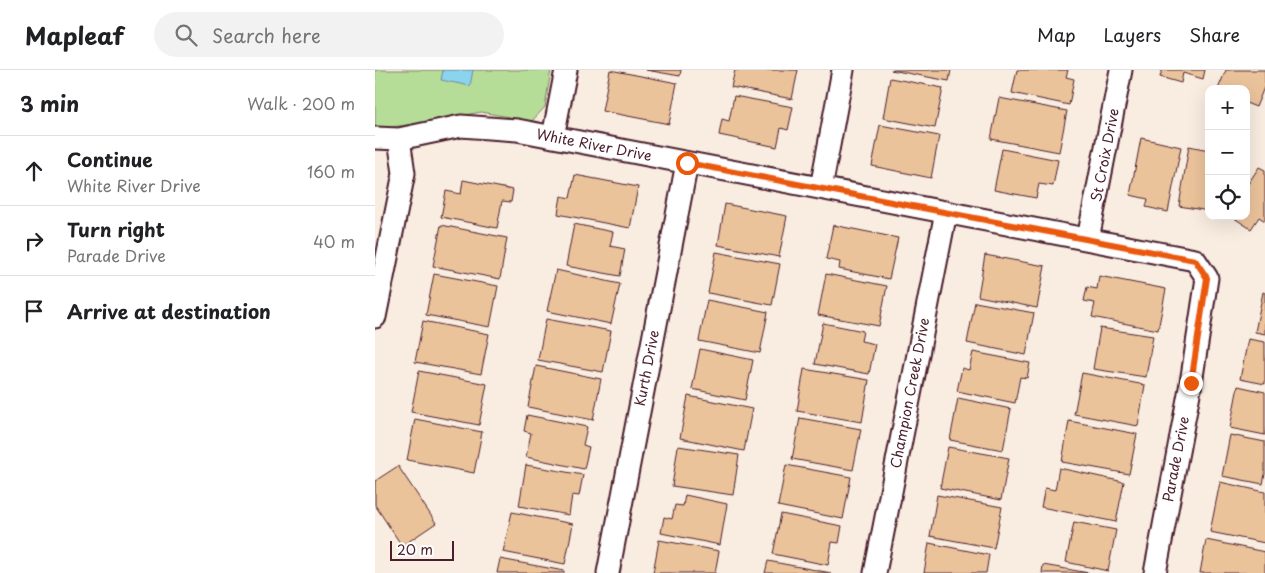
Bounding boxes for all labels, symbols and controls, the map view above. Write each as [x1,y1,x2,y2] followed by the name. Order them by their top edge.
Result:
[154,12,504,57] search box
[25,17,124,53] text: Mapleaf
[172,21,200,49] icon: search
[212,21,321,49] text: Search here
[1037,21,1076,48] text: Map
[1104,21,1161,48] text: Layers
[1189,21,1240,48] text: Share
[1205,85,1250,220] map controls
[1205,85,1250,130] button: +
[20,87,79,119] text: 3 min
[247,91,355,115] text: Walk · 200 m
[1085,106,1124,203] street label: St Croix Drive
[535,123,653,166] street label: White River Drive
[1205,130,1250,175] button: −
[67,145,153,173] text: Continue
[676,152,699,175] route start
[20,157,48,185] icon: ahead
[307,159,355,183] text: 160 m
[67,173,201,197] text: White River Drive
[1205,175,1250,220] button: locate
[67,215,165,243] text: Turn right
[20,227,48,255] icon: right
[313,229,355,253] text: 40 m
[67,243,166,267] text: Parade Drive
[20,297,48,325] icon: arrive
[67,297,271,325] text: Arrive at destination
[885,316,934,470] street label: Champion Creek Drive
[629,328,664,408] street label: Kurth Drive
[1180,372,1203,395] route end
[1157,414,1194,503] street label: Parade Drive
[390,538,454,561] scale bar
[397,539,433,560] text: 20 m

